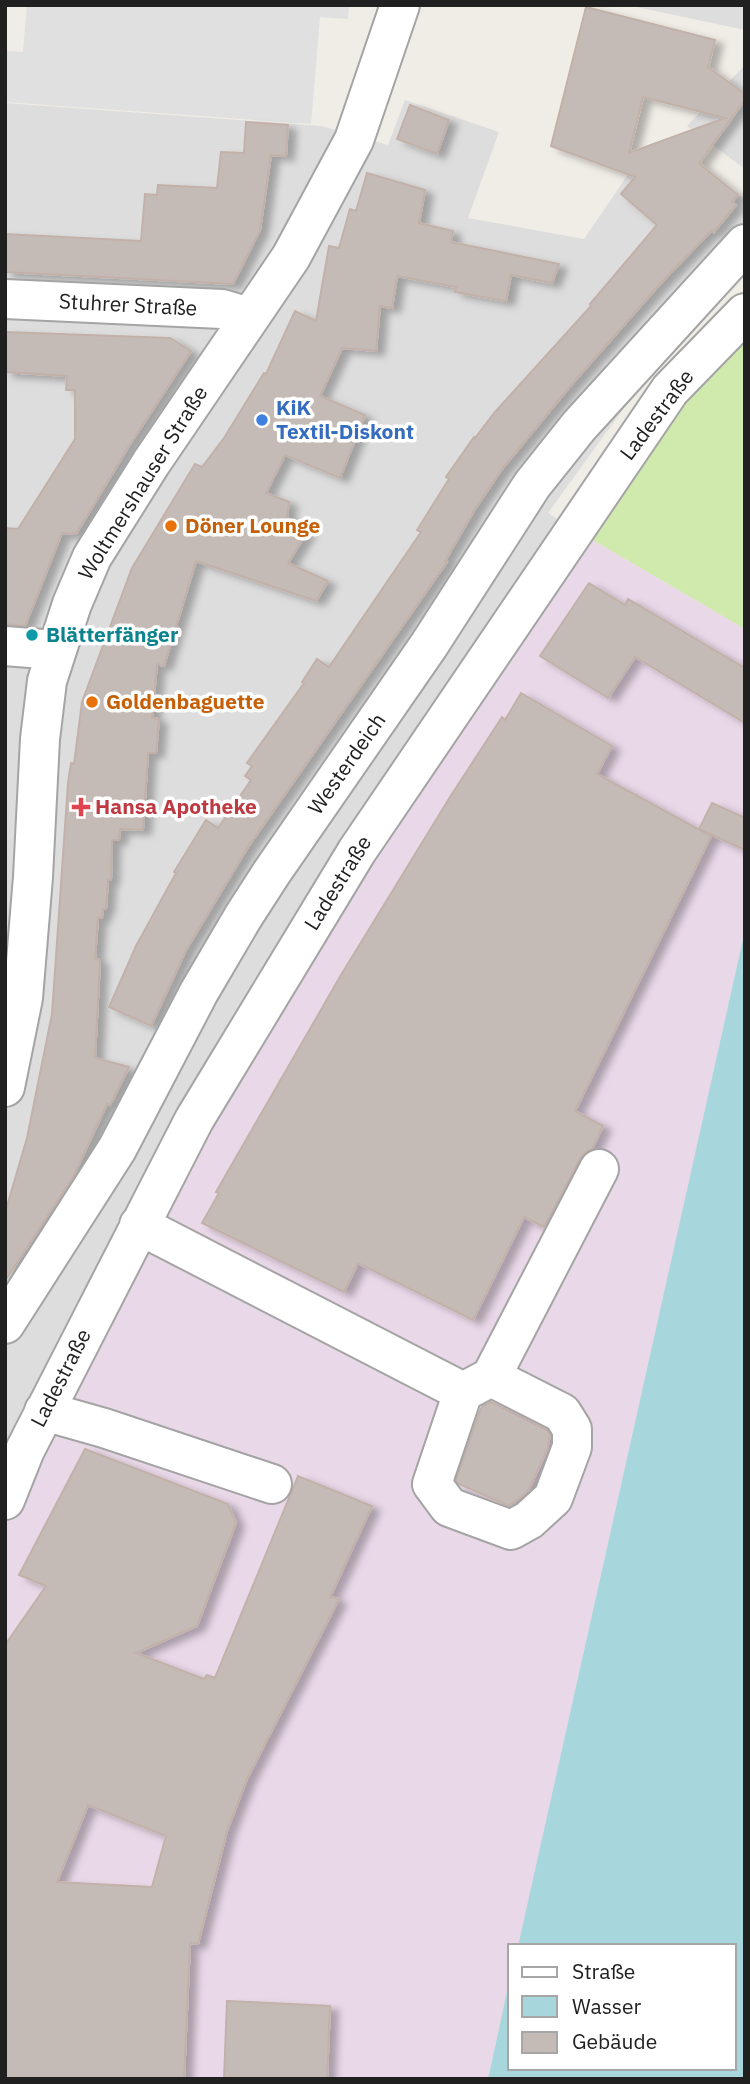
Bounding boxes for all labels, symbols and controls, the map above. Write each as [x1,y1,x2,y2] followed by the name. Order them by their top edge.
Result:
[58,286,198,322] street label: Stuhrer Straße
[613,363,699,465] street label: Ladestraße
[71,380,213,585] street label: Woltmershauser Straße
[276,393,414,445] place label: KiK Textil-Diskont
[254,412,270,428] marker: KiK Textil-Diskont
[185,511,321,539] place label: Döner Lounge
[163,518,179,534] marker: Döner Lounge
[46,620,179,648] place label: Blätterfänger
[24,627,40,643] marker: Blätterfänger
[106,687,265,715] place label: Goldenbaguette
[84,694,100,710] marker: Goldenbaguette
[301,707,391,820] street label: Westerdeich
[95,792,257,820] place label: Hansa Apotheke
[73,799,89,815] marker: Hansa Apotheke
[297,830,377,935] street label: Ladestraße
[23,1324,97,1431] street label: Ladestraße
[508,1944,736,2070] legend
[572,1957,635,1985] text: Straße
[572,1992,642,2020] text: Wasser
[572,2027,657,2055] text: Gebäude

